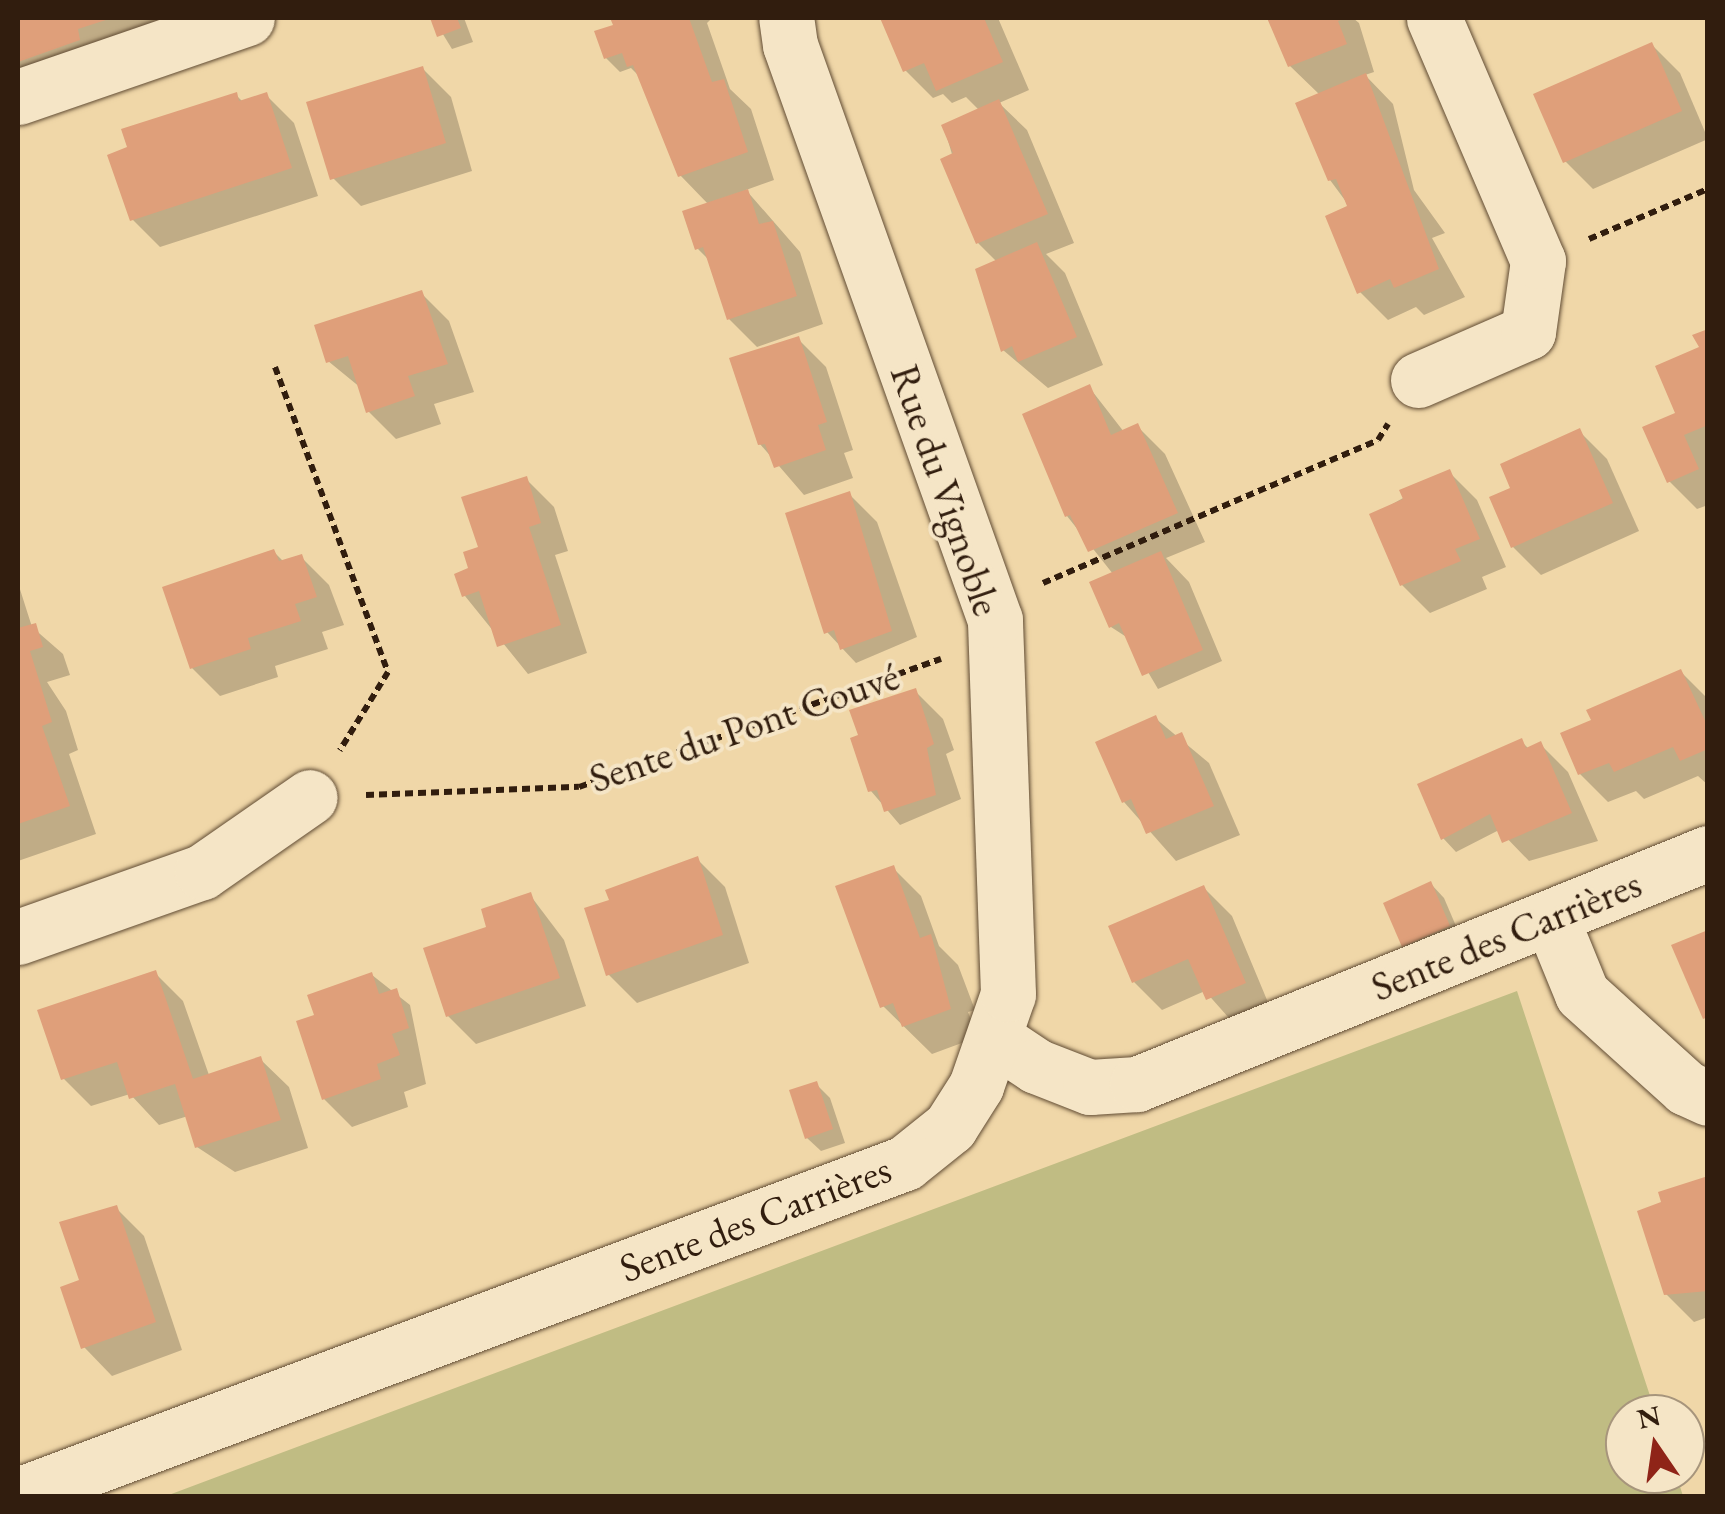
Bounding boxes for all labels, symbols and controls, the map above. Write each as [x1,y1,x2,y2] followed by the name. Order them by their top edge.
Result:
[881,358,1011,622] street label: Rue du Vignoble
[583,652,905,802] street label: Sente du Pont Couvé
[1364,859,1648,1011] street label: Sente des Carrières
[613,1144,897,1292] street label: Sente des Carrières
[1605,1394,1705,1494] north arrow
[1634,1397,1664,1437] text: N

